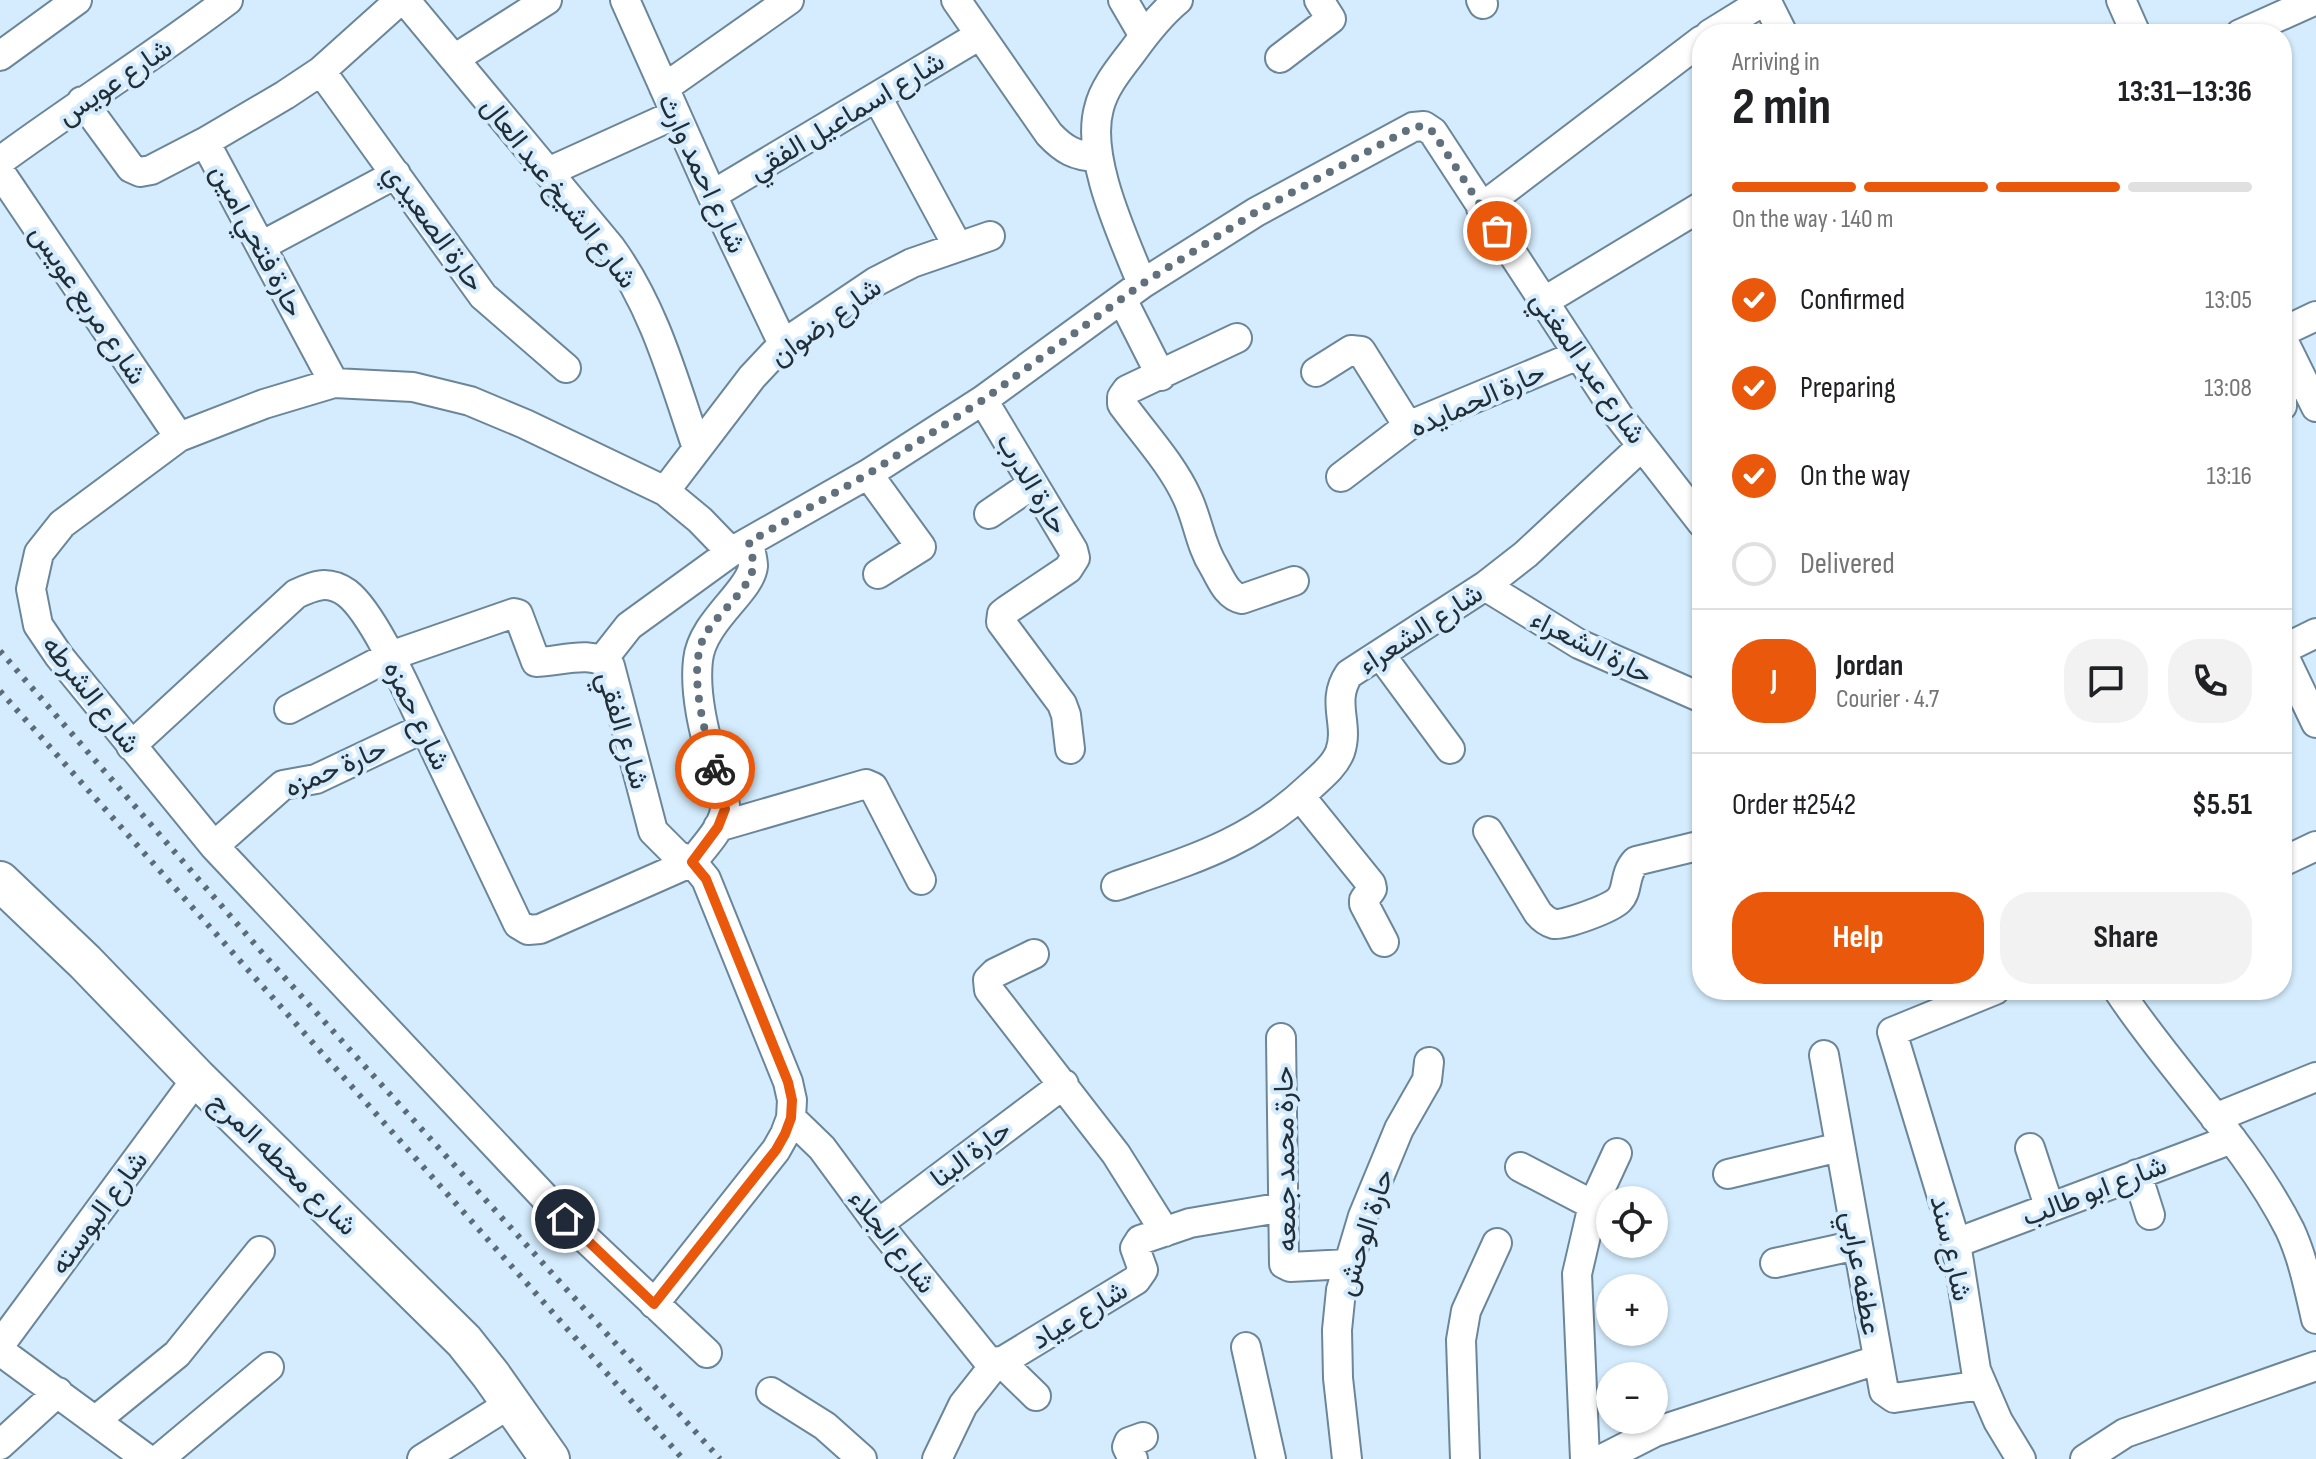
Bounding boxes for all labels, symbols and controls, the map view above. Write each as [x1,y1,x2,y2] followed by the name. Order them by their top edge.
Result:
[51,32,179,133] street label: شارع عويس
[743,45,953,192] street label: شارع اسماعيل الفقي
[1732,47,1820,78] text: Arriving in
[2118,74,2252,110] text: 13:31–13:36
[1732,76,1831,139] text: 2 min
[649,89,753,259] street label: شارع احمد وارث
[472,91,644,296] street label: شارع الشيخ عبد العال
[372,157,491,301] street label: حارة الصعيدي
[198,159,311,325] street label: حارة فتحي امين
[1463,197,1531,265] pin
[1732,204,1894,235] text: On the way · 140 m
[1475,209,1519,253] icon: bag
[20,219,153,392] street label: شارع مربع عويس
[764,271,889,374] street label: شارع رضوان
[1732,278,1776,322] icon: check
[1800,282,1905,318] text: Confirmed
[1519,285,1653,453] street label: شارع عبد المغني
[2205,285,2252,316] text: 13:05
[1405,356,1550,445] street label: حارة الحمايده
[1732,366,1776,410] icon: check
[1800,370,1896,406] text: Preparing
[2204,373,2252,404] text: 13:08
[989,427,1075,540] street label: حارة الدرب
[1732,454,1776,498] icon: check
[1800,458,1910,494] text: On the way
[2207,461,2252,492] text: 13:16
[1800,546,1895,582] text: Delivered
[1352,577,1490,683] street label: شارع الشعراء
[1525,603,1658,692] street label: حارة الشعراء
[34,629,147,761] street label: شارع الشرطه
[2064,639,2148,723] button: chat
[2168,639,2252,723] button: phone
[1836,648,1903,684] text: Jordan
[375,656,457,776] street label: شارع حمزه
[1771,663,1777,699] text: J
[584,668,656,795] street label: شارع الفقي
[1836,684,1939,715] text: Courier · 4.7
[675,729,755,809] courier
[280,732,391,805] street label: حارة حمزه
[693,747,737,791] icon: bike
[1732,787,1856,823] text: Order #2542
[2192,787,2252,823] text: $5.51
[1732,892,1984,984] button: Help
[2000,892,2252,984] button: Share
[1267,1066,1304,1252] street label: حارة محمد جمعه
[201,1085,364,1244] street label: شارع محطه المرج
[924,1113,1018,1195] street label: حارة البنا
[43,1145,156,1282] street label: شارع البوسته
[2018,1149,2172,1235] street label: شارع ابو طالب
[1329,1165,1401,1300] street label: حارة الوحش
[840,1183,943,1301] street label: شارع الجلاء
[531,1185,599,1253] pin
[1596,1186,1668,1434] map controls
[1596,1186,1668,1258] button: locate
[1921,1192,1979,1304] street label: شارع سند
[543,1197,587,1241] icon: home
[1828,1209,1888,1339] street label: عطفه عرابي
[1026,1274,1134,1358] street label: شارع عياد
[1596,1274,1668,1346] button: +
[1596,1362,1668,1434] button: −

